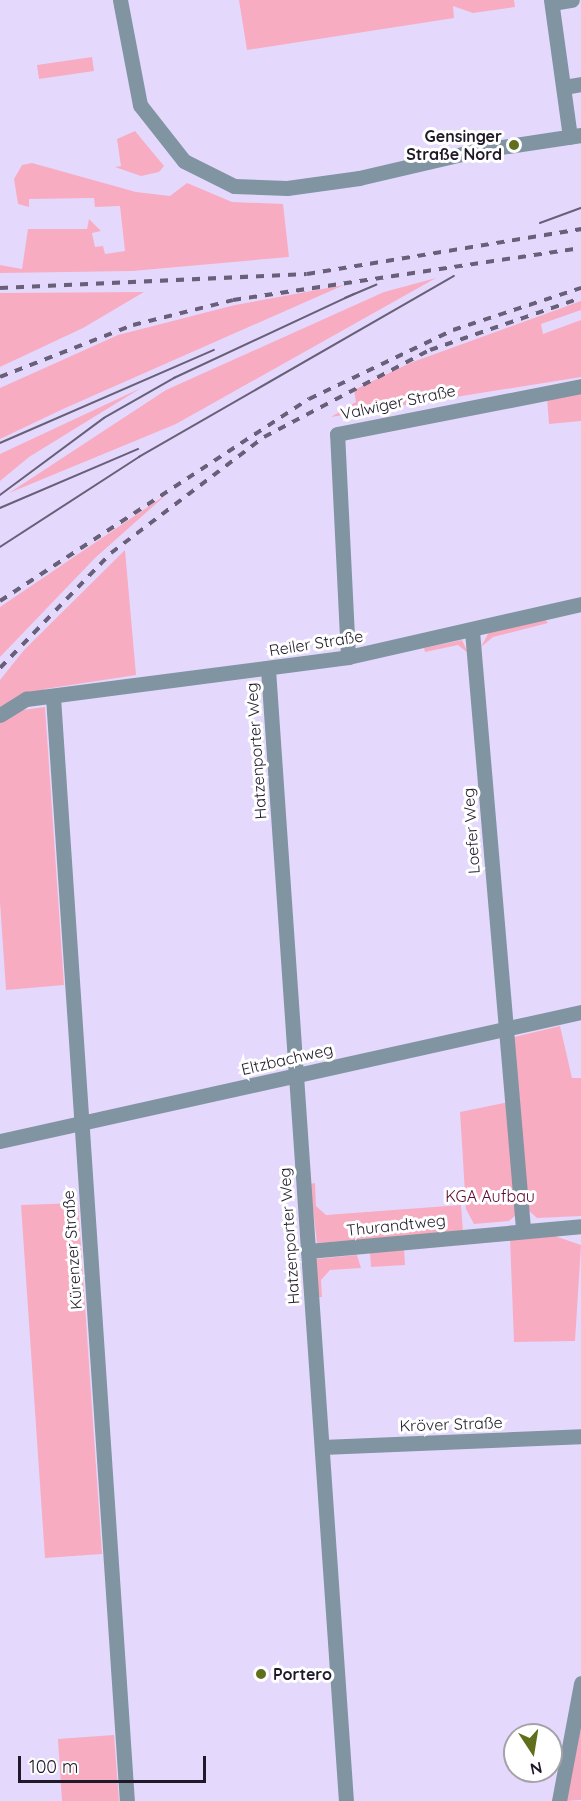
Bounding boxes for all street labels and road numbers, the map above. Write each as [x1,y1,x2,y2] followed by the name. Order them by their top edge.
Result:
[339,380,457,424] street label: Valwiger Straße
[268,626,364,660] street label: Reiler Straße
[242,682,270,820] street label: Hatzenporter Weg
[458,787,484,875] street label: Loefer Weg
[239,1039,335,1079] street label: Eltzbachweg
[275,1167,303,1305] street label: Hatzenporter Weg
[58,1190,86,1310] street label: Kürenzer Straße
[346,1210,446,1240] street label: Thurandtweg
[399,1413,503,1435] street label: Kröver Straße

